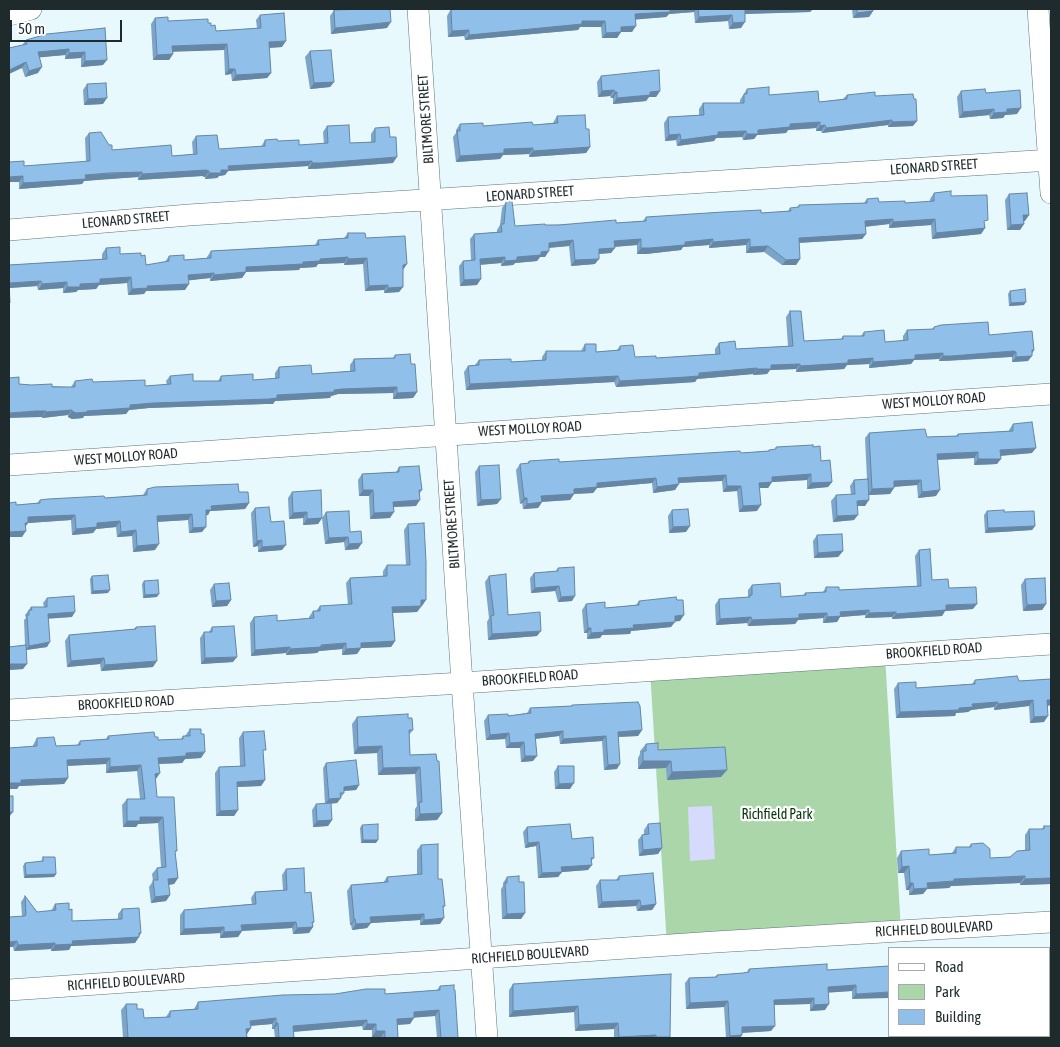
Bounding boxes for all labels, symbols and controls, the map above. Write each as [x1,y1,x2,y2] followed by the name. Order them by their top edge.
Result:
[12,10,125,42] scale bar
[18,20,45,37] text: 50 m
[414,73,438,165] street label: BILTMORE STREET
[889,156,979,178] street label: LEONARD STREET
[485,183,575,205] street label: LEONARD STREET
[81,208,171,232] street label: LEONARD STREET
[882,389,986,413] street label: WEST MOLLOY ROAD
[478,418,582,440] street label: WEST MOLLOY ROAD
[74,445,178,469] street label: WEST MOLLOY ROAD
[440,478,464,570] street label: BILTMORE STREET
[885,639,983,663] street label: BROOKFIELD ROAD
[481,666,579,690] street label: BROOKFIELD ROAD
[77,692,175,714] street label: BROOKFIELD ROAD
[741,807,813,823] park label: Richfield Park
[875,918,993,940] street label: RICHFIELD BOULEVARD
[471,943,589,967] street label: RICHFIELD BOULEVARD
[888,947,1050,1037] legend
[935,958,964,975] text: Road
[67,970,185,994] street label: RICHFIELD BOULEVARD
[935,983,960,1000] text: Park
[935,1008,981,1025] text: Building

